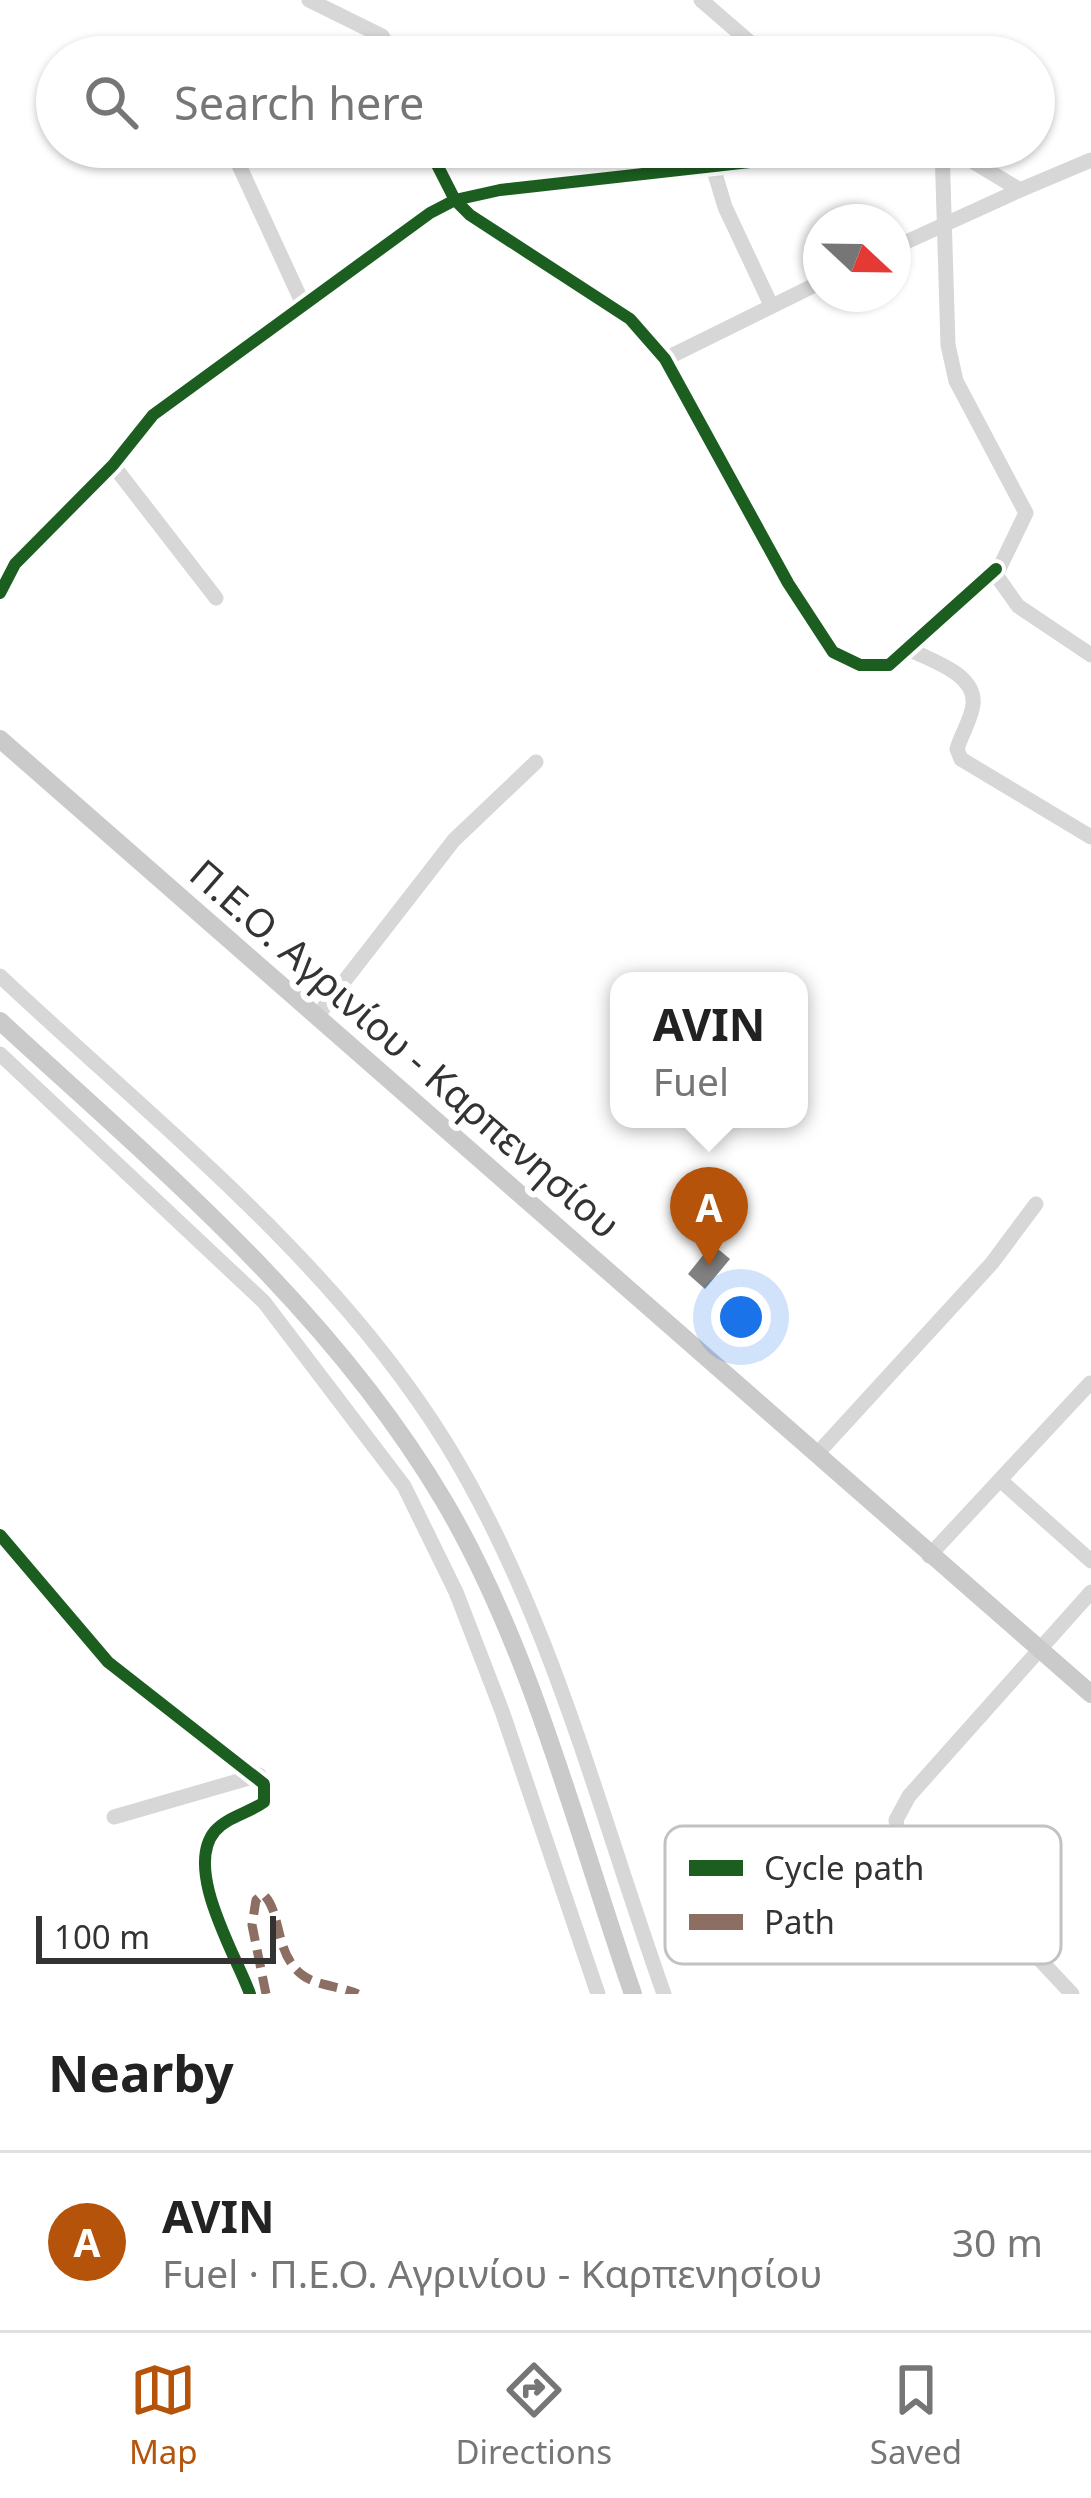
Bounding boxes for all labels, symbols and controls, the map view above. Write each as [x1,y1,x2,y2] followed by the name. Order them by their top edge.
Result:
[36,36,1055,168] search box
[78,69,144,135] icon: search
[174,72,424,133] text: Search here
[803,204,911,312] north arrow
[180,846,632,1249] street label: Π.Ε.Ο. Αγρινίου - Καρπενησίου
[610,972,808,1128] popup
[653,993,765,1054] text: AVIN
[653,1054,729,1107] text: Fuel
[670,1167,748,1266] pin: A
[711,1287,771,1347] your location
[665,1826,1061,1964] legend
[764,1845,924,1890] text: Cycle path
[764,1899,835,1944] text: Path
[36,1910,276,1963] scale bar
[54,1914,150,1959] text: 100 m
[48,2037,234,2107] text: Nearby
[162,2185,275,2246] text: AVIN
[74,2215,101,2268] text: A
[952,2215,1043,2268] text: 30 m
[162,2246,823,2299] text: Fuel · Π.Ε.Ο. Αγρινίου - Καρπενησίου
[129,2357,198,2474] tab: Map
[455,2357,612,2474] tab: Directions
[870,2357,962,2474] tab: Saved

